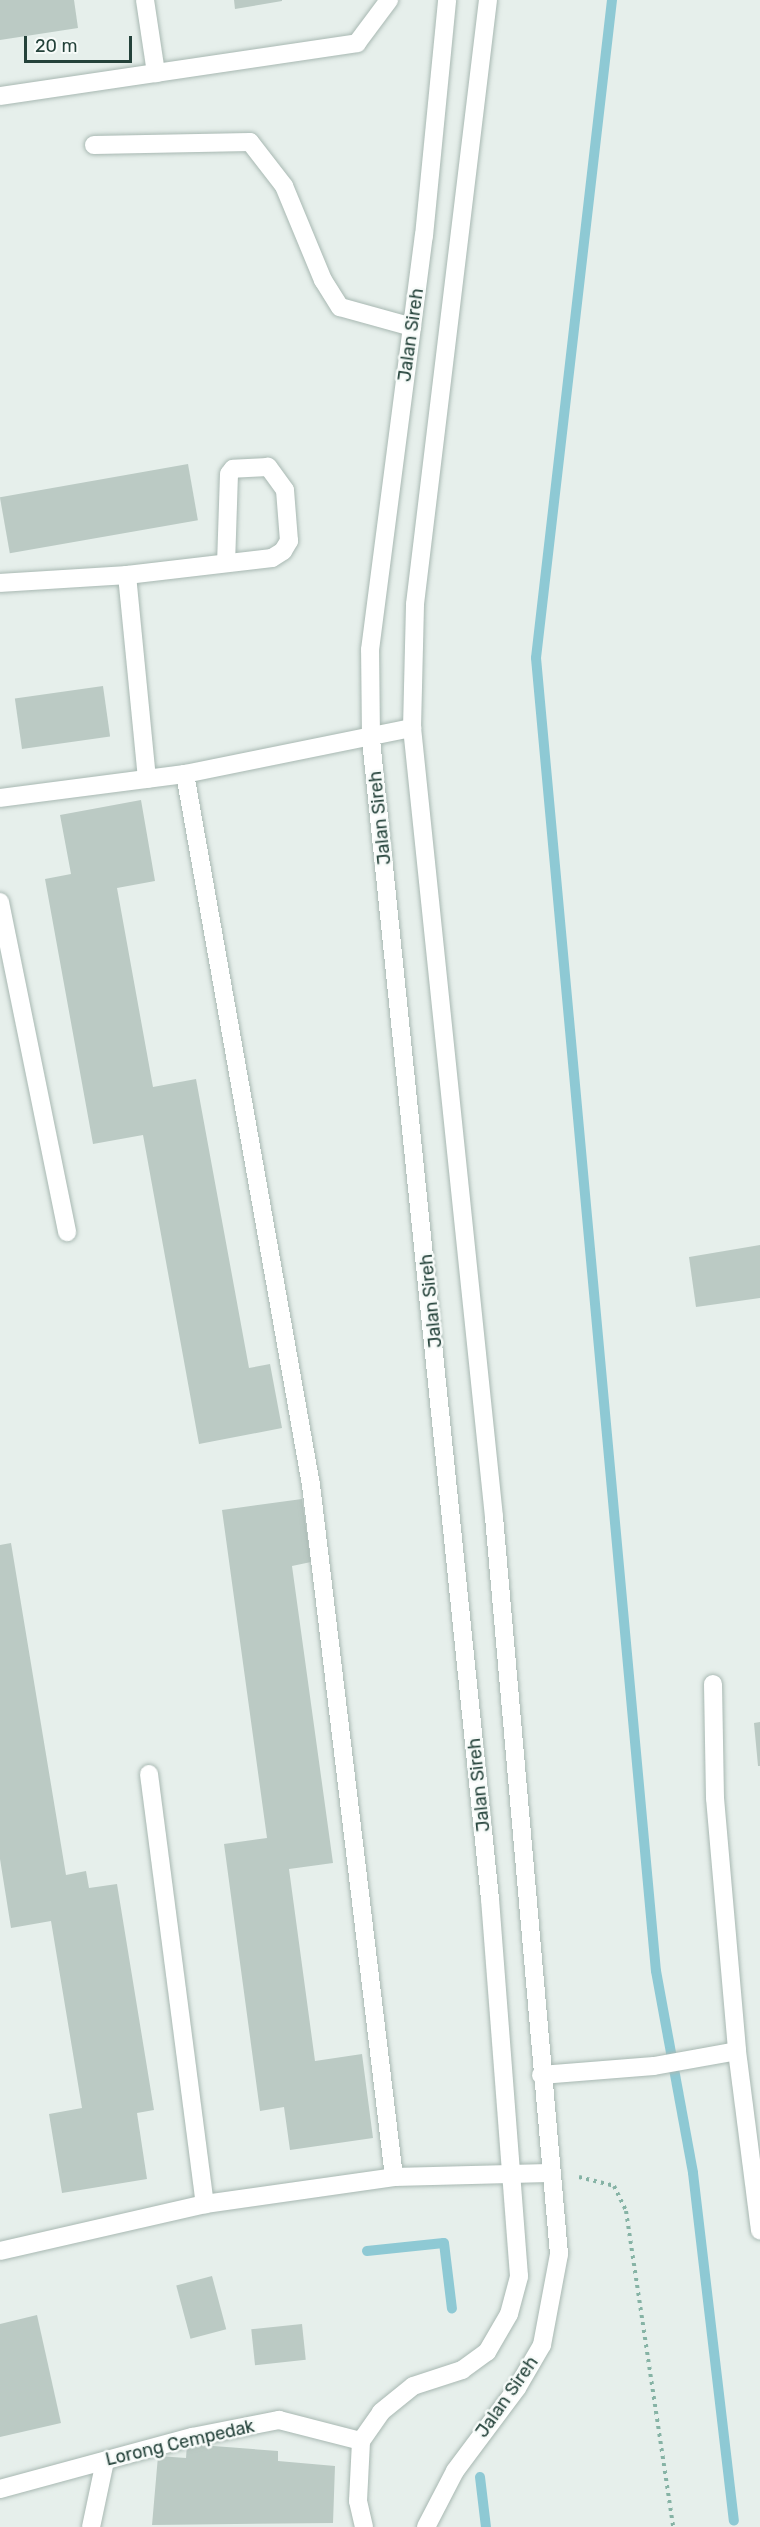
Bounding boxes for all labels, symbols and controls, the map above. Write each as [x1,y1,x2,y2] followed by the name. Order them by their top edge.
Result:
[27,24,135,62] scale bar
[35,35,77,57] text: 20 m
[394,287,428,383] street label: Jalan Sireh
[364,770,396,866] street label: Jalan Sireh
[415,1253,447,1349] street label: Jalan Sireh
[463,1737,495,1833] street label: Jalan Sireh
[471,2352,543,2442] street label: Jalan Sireh
[103,2415,257,2471] street label: Lorong Cempedak

